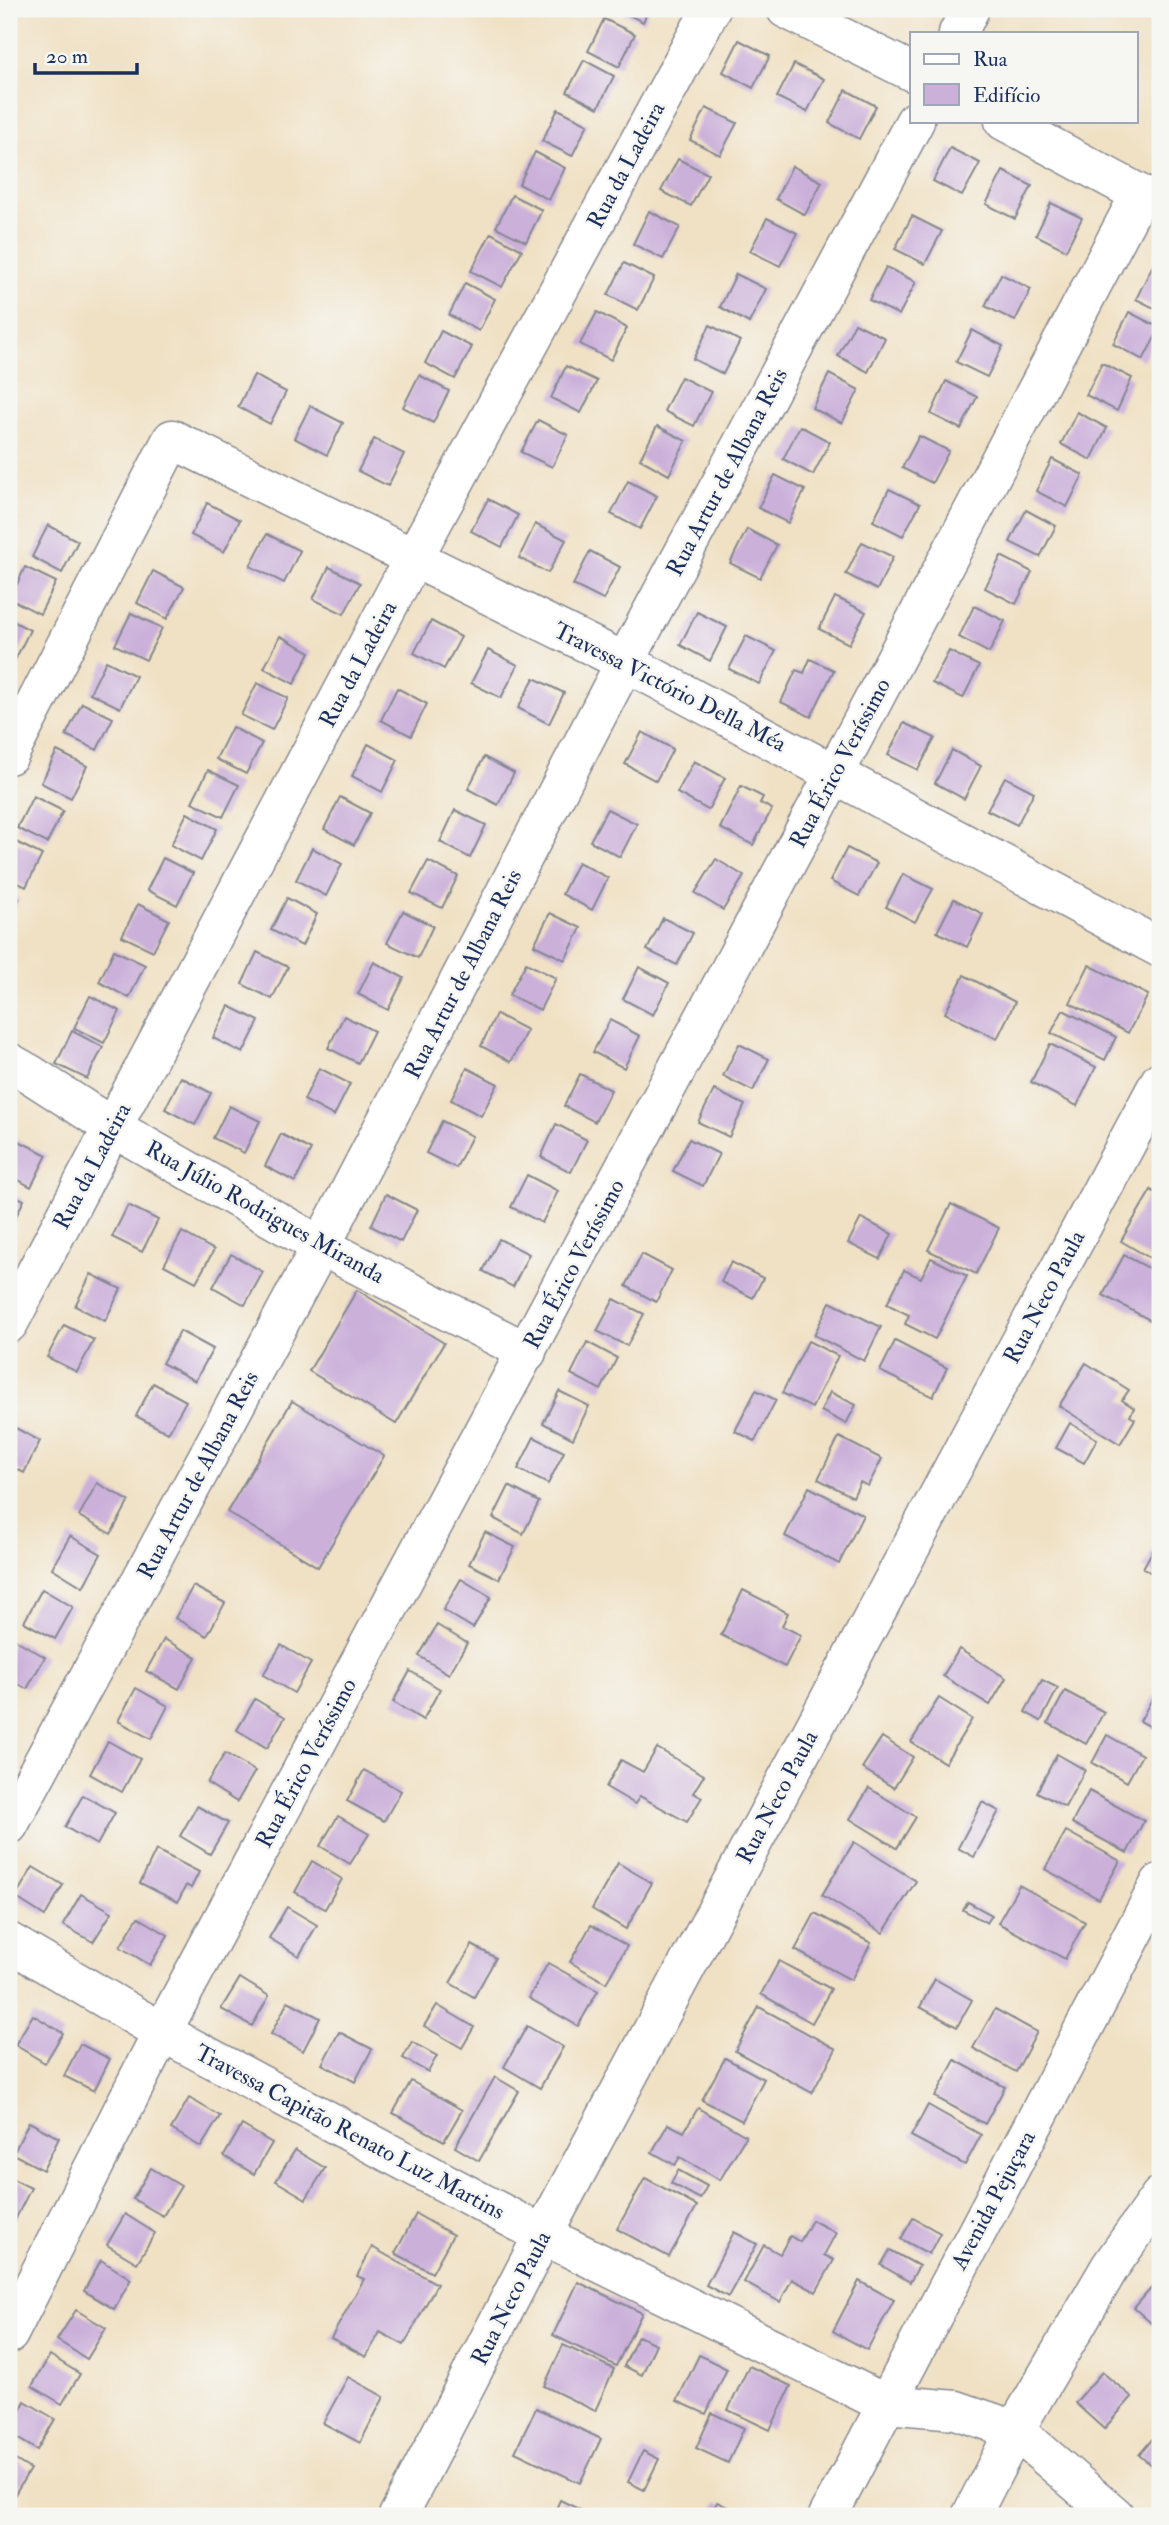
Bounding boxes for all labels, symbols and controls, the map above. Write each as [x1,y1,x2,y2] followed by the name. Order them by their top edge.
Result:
[35,32,136,76] scale bar
[910,32,1138,122] legend
[46,43,88,70] text: 20 m
[973,46,1008,73] text: Rua
[973,82,1040,109] text: Edifício
[581,96,672,233] street label: Rua da Ladeira
[660,363,794,581] street label: Rua Artur de Albana Reis
[313,595,404,732] street label: Rua da Ladeira
[549,616,792,759] street label: Travessa Victório Della Méa
[783,673,897,853] street label: Rua Érico Veríssimo
[398,864,528,1084] street label: Rua Artur de Albana Reis
[47,1097,138,1234] street label: Rua da Ladeira
[140,1134,390,1290] street label: Rua Júlio Rodrigues Miranda
[517,1174,631,1354] street label: Rua Érico Veríssimo
[997,1225,1092,1369] street label: Rua Neco Paula
[131,1366,265,1584] street label: Rua Artur de Albana Reis
[249,1673,363,1853] street label: Rua Érico Veríssimo
[730,1725,825,1869] street label: Rua Neco Paula
[190,2038,510,2227] street label: Travessa Capitão Renato Luz Martins
[944,2125,1042,2275] street label: Avenida Pejuçara
[465,2226,558,2370] street label: Rua Neco Paula

